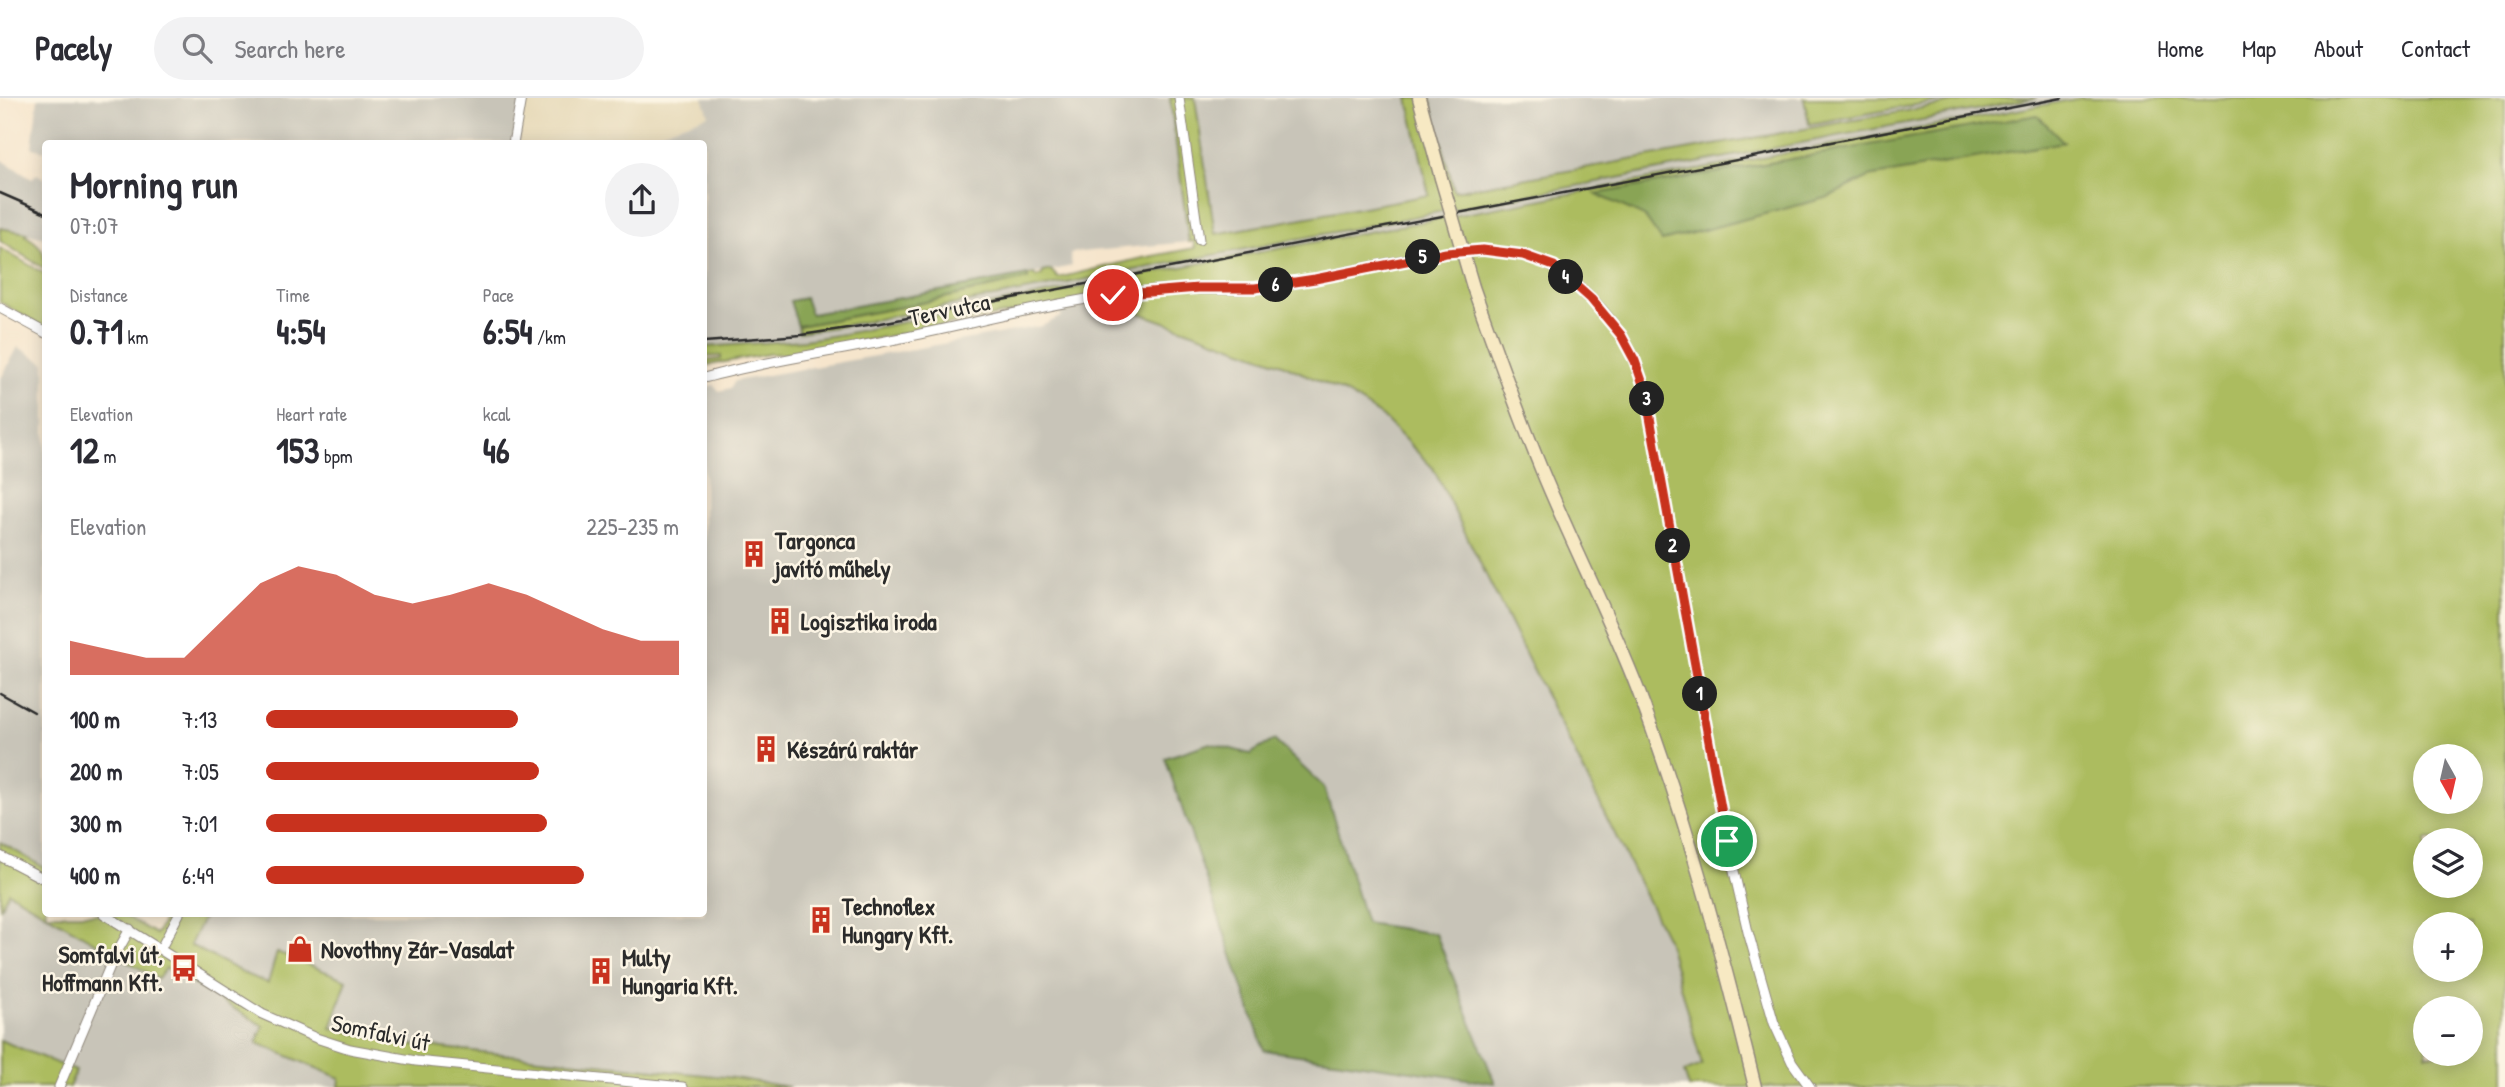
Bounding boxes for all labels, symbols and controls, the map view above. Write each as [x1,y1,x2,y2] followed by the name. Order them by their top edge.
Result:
[154,17,644,80] search box
[35,26,112,70] text: Pacely
[178,29,216,67] icon: search
[234,31,346,66] text: Search here
[2157,32,2204,64] text: Home
[2242,32,2276,64] text: Map
[2314,32,2363,64] text: About
[2401,32,2470,64] text: Contact
[70,158,238,210] text: Morning run
[605,163,679,237] button: share
[70,210,119,241] text: 07:07
[1406,240,1440,274] pin: 5
[1418,243,1427,269] text: 5
[1548,260,1584,294] pin: 4
[1562,263,1569,289] text: 4
[1083,265,1143,325] pin
[1258,268,1294,302] pin: 6
[1272,271,1279,297] text: 6
[1094,276,1132,314] icon: check
[70,282,128,308] text: Distance
[276,282,310,308] text: Time
[483,282,514,308] text: Pace
[906,285,992,333] street label: Terv utca
[70,308,123,355] text: 0.71
[276,308,326,355] text: 4:54
[483,308,533,355] text: 6:54
[123,324,148,350] text: km
[533,324,566,350] text: /km
[1630,382,1664,416] pin: 3
[1642,385,1651,411] text: 3
[70,401,133,427] text: Elevation
[276,401,347,427] text: Heart rate
[483,401,510,427] text: kcal
[70,427,99,474] text: 12
[276,427,320,474] text: 153
[483,427,510,474] text: 46
[99,443,116,469] text: m
[320,443,353,469] text: bpm
[70,511,146,542] text: Elevation
[586,511,679,542] text: 225–235 m
[772,524,891,585] place label: Targonca javító műhely
[1656,528,1690,564] pin: 2
[1668,532,1677,558] text: 2
[739,539,769,569] building icon: Targonca javító műhely
[801,605,937,638] place label: Logisztika iroda
[765,606,795,636] building icon: Logisztika iroda
[1682,676,1718,712] pin: 1
[1696,680,1703,706] text: 1
[70,704,120,735] text: 100 m
[182,704,217,735] text: 7:13
[787,733,919,765] place label: Készárú raktár
[751,734,781,764] building icon: Készárú raktár
[2413,744,2483,814] north arrow
[2413,744,2483,1066] map controls
[70,756,122,787] text: 200 m
[182,756,219,787] text: 7:05
[70,808,122,839] text: 300 m
[182,808,217,839] text: 7:01
[1697,811,1757,871] pin
[1708,822,1746,860] icon: arrive
[2413,828,2483,898] button: layers
[70,860,120,891] text: 400 m
[182,860,214,891] text: 6:49
[841,890,953,951] place label: Technoflex Hungary Kft.
[806,905,836,935] building icon: Technoflex Hungary Kft.
[2413,912,2483,982] button: +
[321,933,514,966] place label: Novothny Zár-Vasalat
[285,934,315,964] shop icon: Novothny Zár-Vasalat
[42,938,163,998] place label: Somfalvi út, Hoffmann Kft.
[622,941,738,1002] place label: Multy Hungaria Kft.
[169,953,199,983] bus stop icon: Somfalvi út, Hoffmann Kft.
[586,956,616,986] building icon: Multy Hungaria Kft.
[2413,996,2483,1066] button: −
[329,1006,434,1058] street label: Somfalvi út

